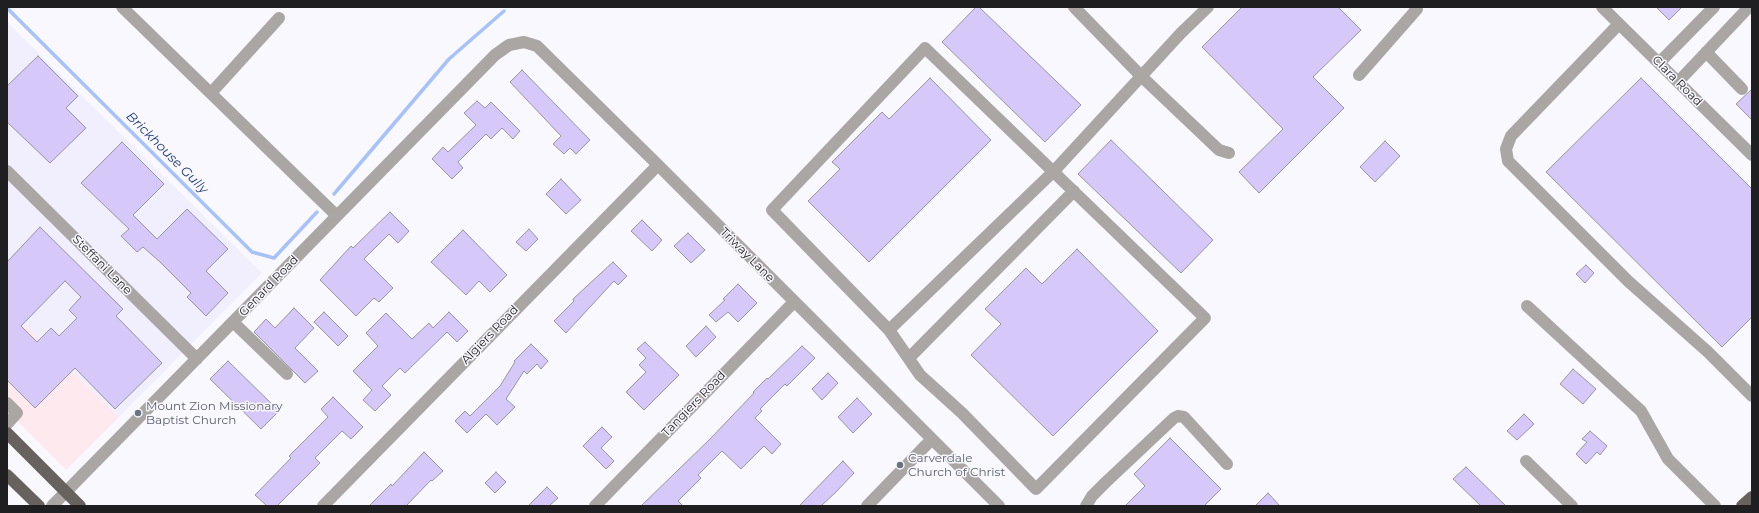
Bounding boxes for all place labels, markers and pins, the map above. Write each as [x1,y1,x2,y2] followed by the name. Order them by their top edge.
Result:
[146,399,283,427] place label: Mount Zion Missionary Baptist Church
[133,408,143,418] marker: Mount Zion Missionary Baptist Church
[908,451,1005,479] place label: Carverdale Church of Christ
[895,460,905,470] marker: Carverdale Church of Christ

